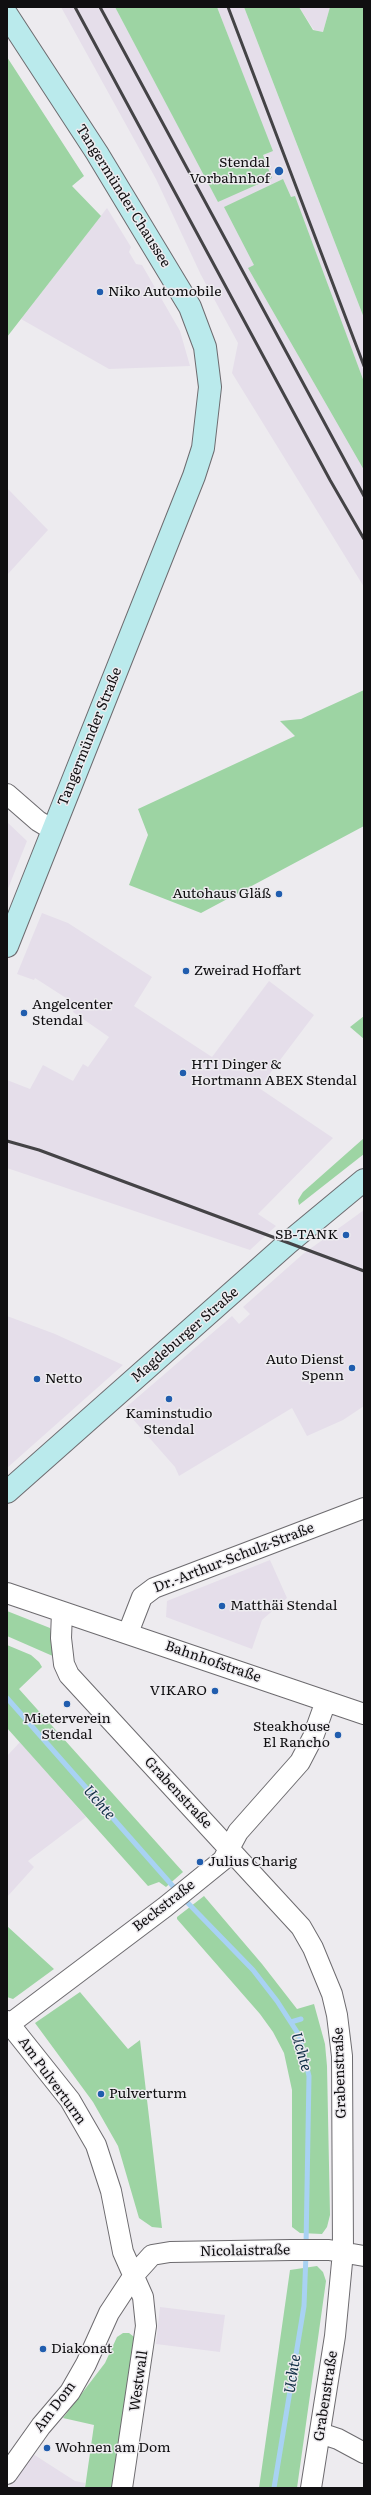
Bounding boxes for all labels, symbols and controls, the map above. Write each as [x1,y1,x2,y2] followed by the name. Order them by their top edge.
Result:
[72,121,174,271] street label: Tangermünder Chaussee
[189,155,270,188] place label: Stendal Vorbahnhof
[273,165,285,177] marker: Stendal Vorbahnhof
[108,284,221,300] place label: Niko Automobile
[95,287,105,297] marker: Niko Automobile
[54,665,126,809] street label: Tangermünder Straße
[173,886,271,902] place label: Autohaus Gläß
[274,889,284,899] marker: Autohaus Gläß
[194,963,301,979] place label: Zweirad Hoffart
[181,966,191,976] marker: Zweirad Hoffart
[32,997,113,1030] place label: Angelcenter Stendal
[19,1008,29,1018] marker: Angelcenter Stendal
[191,1057,357,1090] place label: HTI Dinger & Hortmann ABEX Stendal
[178,1068,188,1078] marker: HTI Dinger & Hortmann ABEX Stendal
[275,1227,338,1243] place label: SB-TANK
[341,1230,351,1240] marker: SB-TANK
[128,1284,242,1386] street label: Magdeburger Straße
[266,1352,344,1384] place label: Auto Dienst Spenn
[347,1363,357,1373] marker: Auto Dienst Spenn
[45,1371,82,1387] place label: Netto
[32,1374,42,1384] marker: Netto
[164,1394,174,1404] marker: Kaminstudio Stendal
[125,1406,213,1438] place label: Kaminstudio Stendal
[151,1520,317,1596] street label: Dr.-Arthur-Schulz-Straße
[230,1598,337,1614] place label: Matthäi Stendal
[217,1601,227,1611] marker: Matthäi Stendal
[163,1638,263,1686] street label: Bahnhofstraße
[150,1683,207,1699] place label: VIKARO
[210,1686,220,1696] marker: VIKARO
[62,1699,72,1709] marker: Mieterverein Stendal
[23,1711,111,1744] place label: Mieterverein Stendal
[253,1719,330,1752] place label: Steakhouse El Rancho
[333,1730,343,1740] marker: Steakhouse El Rancho
[141,1754,215,1832] street label: Grabenstraße
[79,1782,119,1824] water label: Uchte
[208,1854,297,1870] place label: Julius Charig
[195,1857,205,1867] marker: Julius Charig
[130,1876,198,1936] street label: Beckstraße
[330,2027,350,2119] street label: Grabenstraße
[287,2031,315,2073] water label: Uchte
[15,2034,89,2128] street label: Am Pulverturm
[109,2086,187,2102] place label: Pulverturm
[96,2089,106,2099] marker: Pulverturm
[200,2242,290,2260] street label: Nicolaistraße
[51,2341,112,2357] place label: Diakonat
[38,2344,48,2354] marker: Diakonat
[126,2349,152,2413] street label: Westwall
[311,2350,341,2442] street label: Grabenstraße
[281,2353,305,2395] water label: Uchte
[31,2378,79,2436] street label: Am Dom
[55,2440,171,2456] place label: Wohnen am Dom
[42,2443,52,2453] marker: Wohnen am Dom

